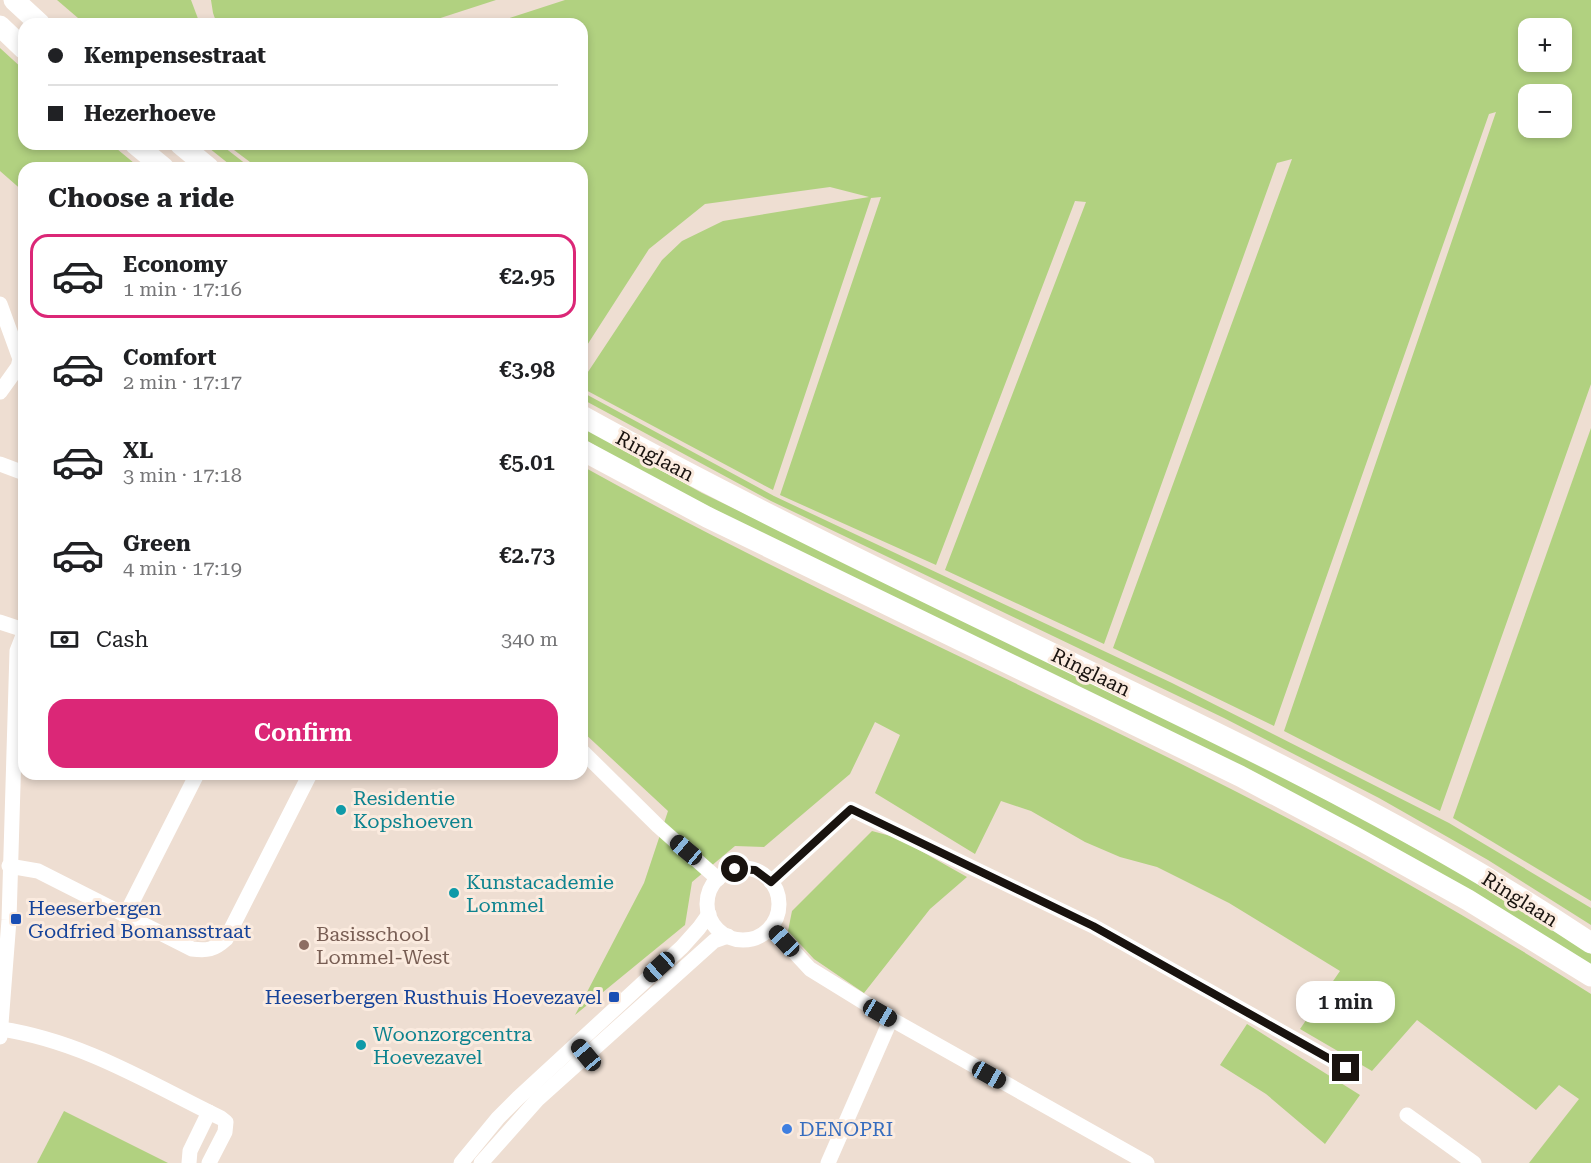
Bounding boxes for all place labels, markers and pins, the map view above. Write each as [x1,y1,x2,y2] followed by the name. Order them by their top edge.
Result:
[353,786,473,833] place label: Residentie Kopshoeven
[334,803,348,817] marker: Residentie Kopshoeven
[466,870,614,917] place label: Kunstacademie Lommel
[447,886,461,900] marker: Kunstacademie Lommel
[28,896,252,943] place label: Heeserbergen Godfried Bomansstraat
[9,912,23,926] marker: Heeserbergen Godfried Bomansstraat
[316,922,450,969] place label: Basisschool Lommel-West
[297,938,311,952] marker: Basisschool Lommel-West
[265,985,602,1009] place label: Heeserbergen Rusthuis Hoevezavel
[607,990,621,1004] marker: Heeserbergen Rusthuis Hoevezavel
[373,1022,532,1069] place label: Woonzorgcentra Hoevezavel
[354,1038,368,1052] marker: Woonzorgcentra Hoevezavel
[799,1117,893,1141] place label: DENOPRI
[780,1122,794,1136] marker: DENOPRI

